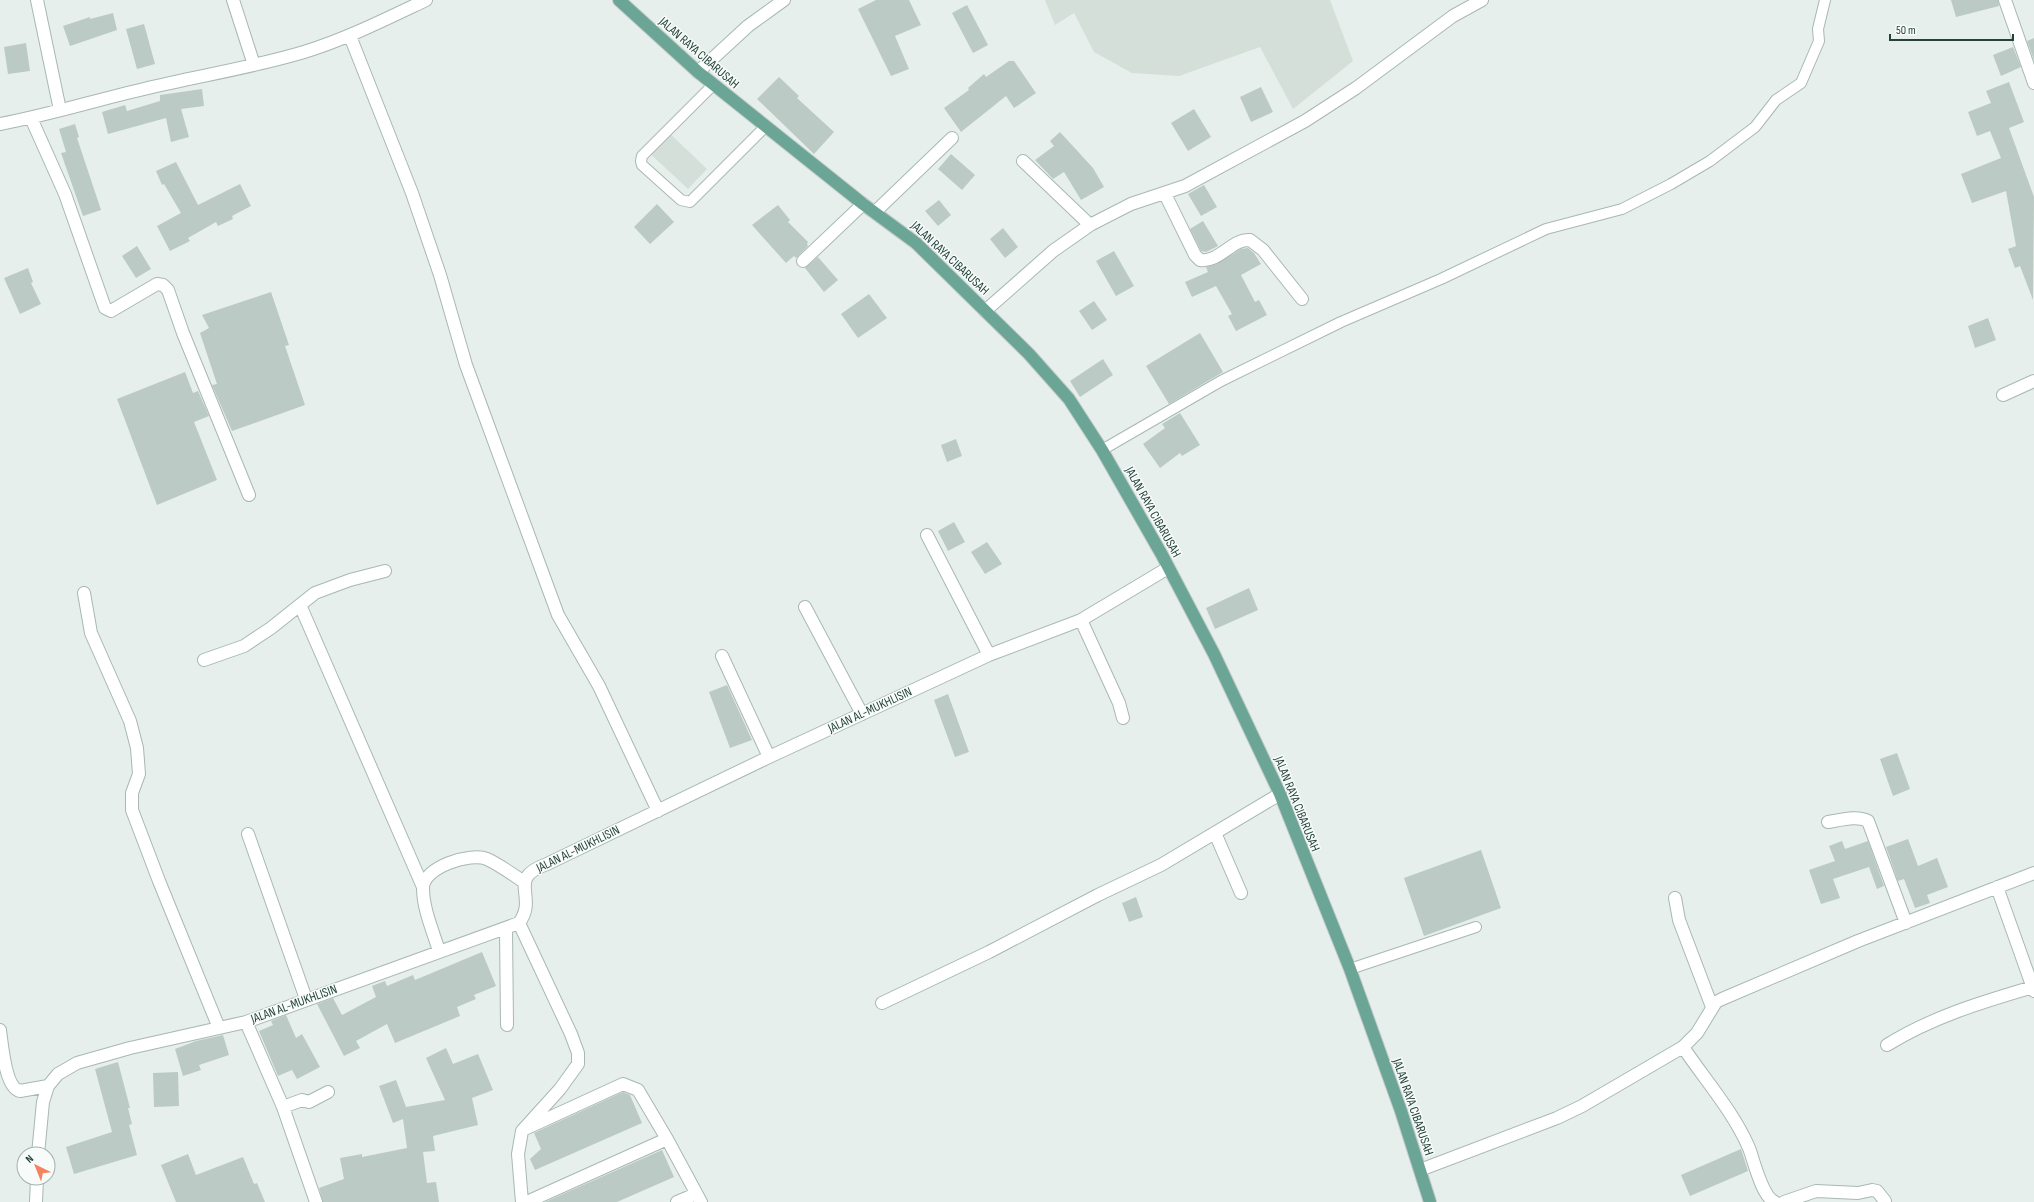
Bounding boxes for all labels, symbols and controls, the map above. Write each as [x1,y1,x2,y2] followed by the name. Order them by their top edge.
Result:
[655,13,742,92] street label: JALAN RAYA CIBARUSAH
[1890,16,2013,42] scale bar
[1896,23,1916,38] text: 50 m
[907,217,992,298] street label: JALAN RAYA CIBARUSAH
[1121,463,1185,560] street label: JALAN RAYA CIBARUSAH
[825,684,915,737] street label: JALAN AL-MUKHLISIN
[1270,753,1323,854] street label: JALAN RAYA CIBARUSAH
[533,822,622,877] street label: JALAN AL-MUKHLISIN
[248,981,339,1027] street label: JALAN AL-MUKHLISIN
[1389,1056,1437,1157] street label: JALAN RAYA CIBARUSAH
[16,1146,56,1186] north arrow
[23,1152,36,1166] text: N

